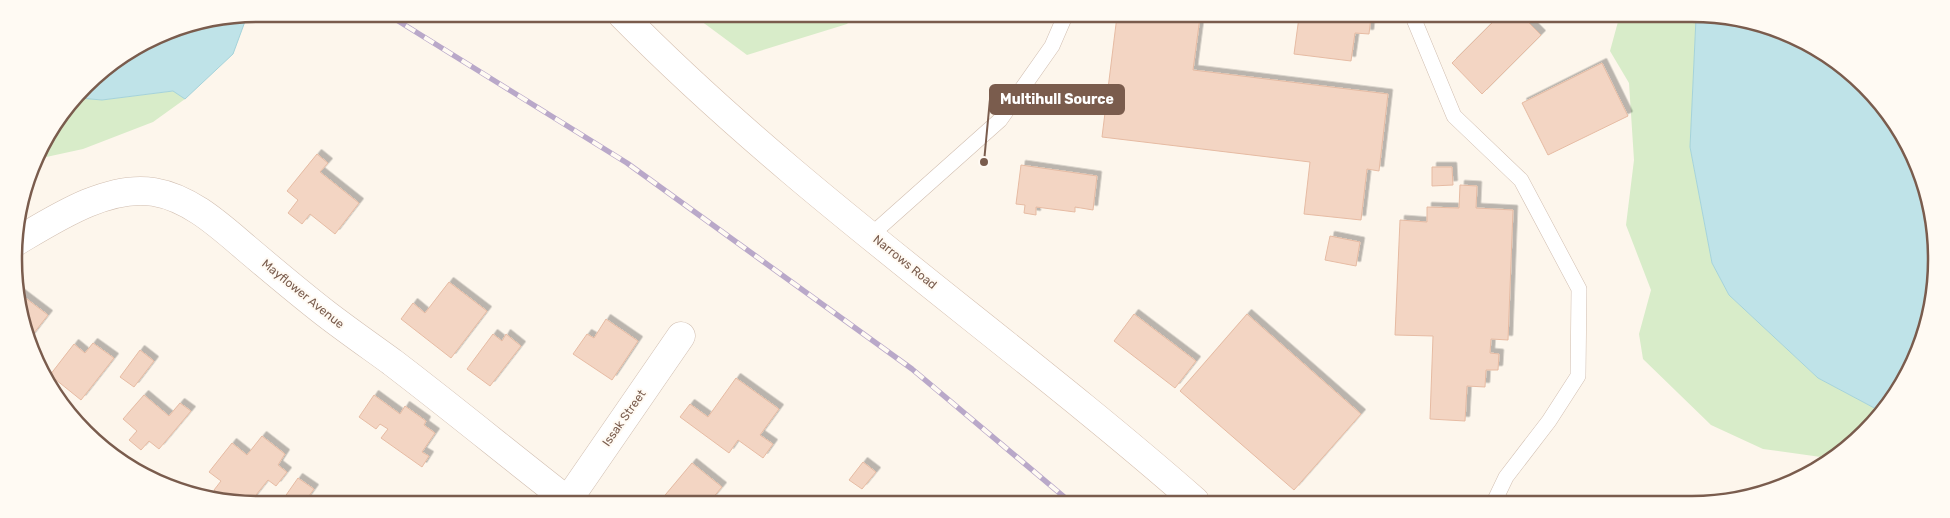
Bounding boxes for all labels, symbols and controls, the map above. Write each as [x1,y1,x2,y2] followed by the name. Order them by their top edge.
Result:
[990,85,1124,114] callout: Multihull Source
[1000,91,1114,108] text: Multihull Source
[870,232,940,292] street label: Narrows Road
[259,257,347,332] street label: Mayflower Avenue
[599,387,649,449] street label: Issak Street

